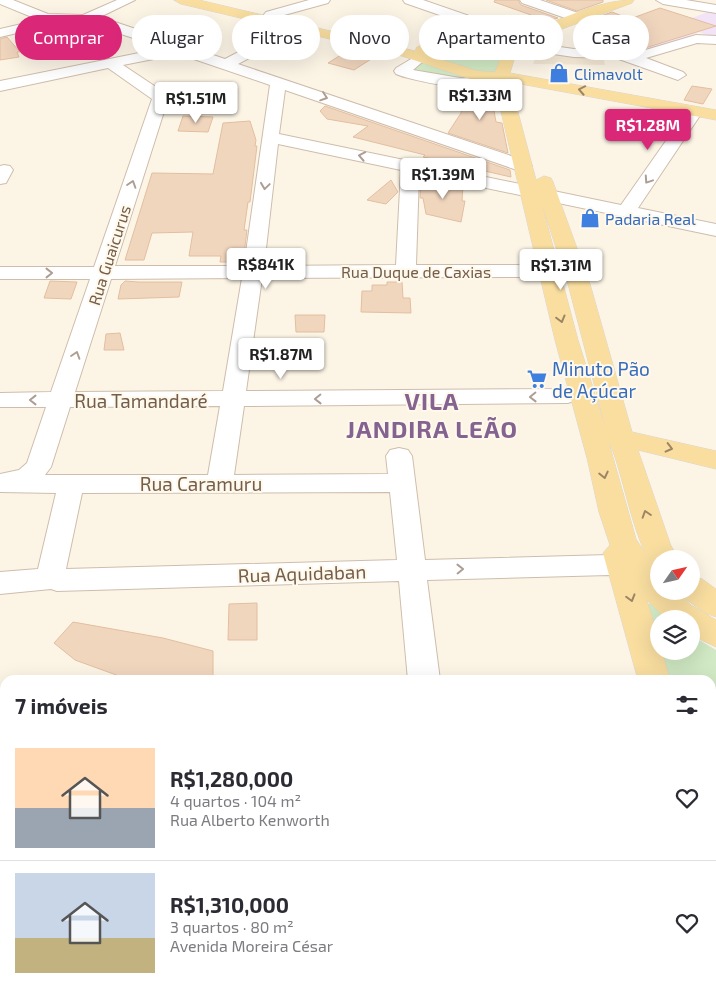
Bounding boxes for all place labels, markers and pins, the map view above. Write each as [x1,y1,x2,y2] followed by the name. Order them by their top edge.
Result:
[548,62,570,84] shop icon: Climavolt
[574,64,643,83] place label: Climavolt
[434,78,526,121] pin: R$1.33M
[150,82,242,124] pin: R$1.51M
[602,108,694,151] pin: R$1.28M
[397,158,489,200] pin: R$1.39M
[579,207,601,229] shop icon: Padaria Real
[605,209,696,228] place label: Padaria Real
[225,248,307,290] pin: R$841K
[515,248,607,291] pin: R$1.31M
[235,338,327,380] pin: R$1.87M
[552,357,650,403] place label: Minuto Pão de Açúcar
[526,368,548,390] supermarket icon: Minuto Pão de Açúcar

